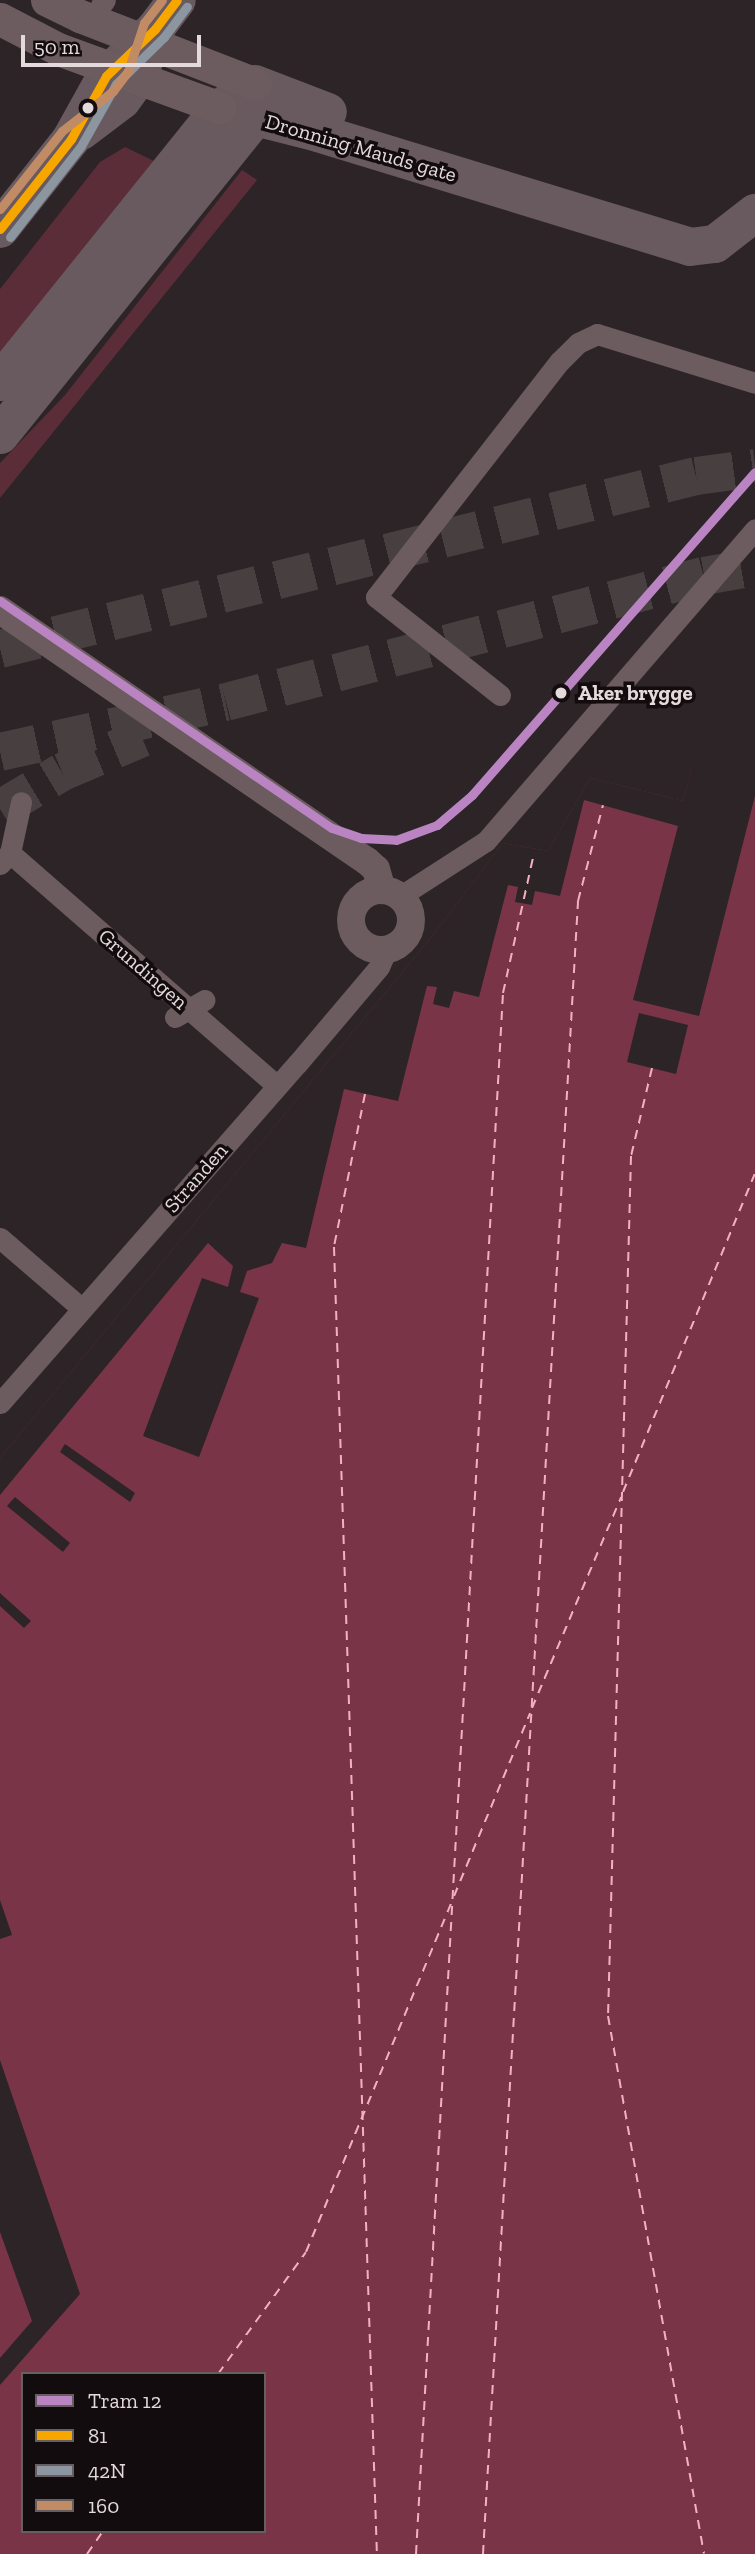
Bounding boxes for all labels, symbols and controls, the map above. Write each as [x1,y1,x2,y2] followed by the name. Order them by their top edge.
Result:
[24,21,205,65] scale bar
[34,34,80,59] text: 50 m
[81,101,95,115] unlabelled marker
[263,109,459,187] street label: Dronning Mauds gate
[578,680,693,706] place label: Aker brygge
[550,682,572,704] marker: Aker brygge
[93,923,193,1015] street label: Grundingen
[159,1138,233,1218] street label: Stranden
[21,2372,266,2533] legend
[88,2388,161,2413] text: Tram 12
[88,2423,107,2448] text: 81
[88,2458,126,2483] text: 42N
[88,2493,119,2518] text: 160

